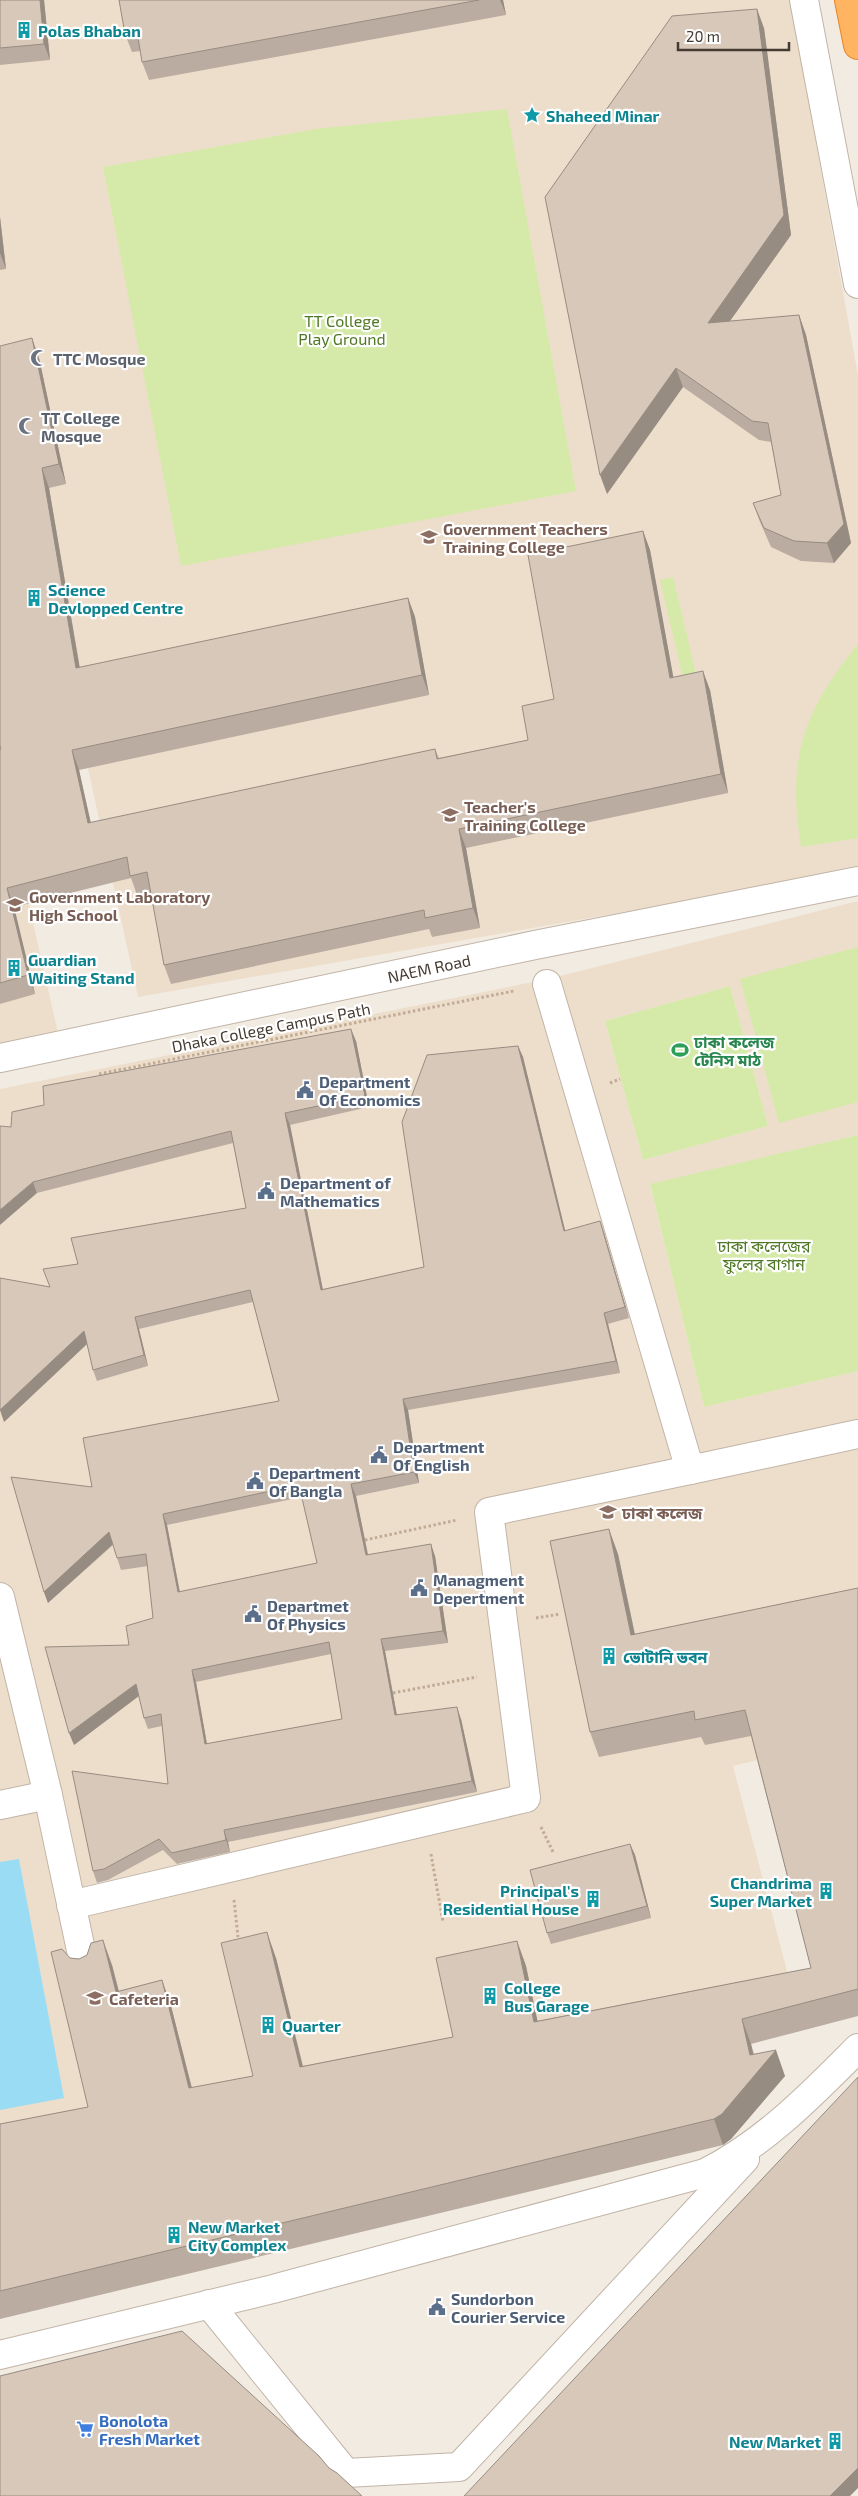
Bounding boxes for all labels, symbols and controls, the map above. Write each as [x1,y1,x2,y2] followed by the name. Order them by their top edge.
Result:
[14,20,34,40] building icon: Polas Bhaban
[678,20,789,52] scale bar
[38,21,141,40] place label: Polas Bhaban
[686,27,720,45] text: 20 m
[522,105,542,125] place icon: Shaheed Minar
[546,106,660,125] place label: Shaheed Minar
[298,311,386,348] park label: TT College Play Ground
[29,348,49,368] mosque icon: TTC Mosque
[53,349,146,368] place label: TTC Mosque
[41,408,120,445] place label: TT College Mosque
[17,416,37,436] mosque icon: TT College Mosque
[443,519,608,556] place label: Government Teachers Training College
[419,527,439,547] school or university icon: Government Teachers Training College
[48,580,183,617] place label: Science Devlopped Centre
[24,588,44,608] building icon: Science Devlopped Centre
[464,797,586,834] place label: Teacher's Training College
[440,805,460,825] school or university icon: Teacher's Training College
[29,887,210,924] place label: Government Laboratory High School
[5,895,25,915] school or university icon: Government Laboratory High School
[28,950,134,987] place label: Guardian Waiting Stand
[386,950,472,986] street label: NAEM Road
[4,958,24,978] building icon: Guardian Waiting Stand
[170,998,372,1056] street label: Dhaka College Campus Path
[693,1032,775,1069] place label: ঢাকা কলেজ টেনিস মাঠ
[670,1040,690,1060] sports icon: ঢাকা কলেজ টেনিস মাঠ
[319,1072,421,1109] place label: Department Of Economics
[295,1080,315,1100] public building icon: Department Of Economics
[280,1173,391,1210] place label: Department of Mathematics
[256,1181,276,1201] public building icon: Department of Mathematics
[716,1236,811,1274] park label: ঢাকা কলেজের ফুলের বাগান
[393,1437,485,1474] place label: Department Of English
[369,1445,389,1465] public building icon: Department Of English
[269,1463,361,1500] place label: Department Of Bangla
[245,1471,265,1491] public building icon: Department Of Bangla
[598,1502,618,1522] school or university icon: ঢাকা কলেজ
[621,1503,703,1522] place label: ঢাকা কলেজ
[433,1570,525,1607] place label: Managment Depertment
[409,1578,429,1598] public building icon: Managment Depertment
[267,1596,349,1634] place label: Departmet Of Physics
[243,1604,263,1624] public building icon: Departmet Of Physics
[599,1646,619,1666] building icon: ভোটানি ভবন
[623,1647,709,1666] place label: ভোটানি ভবন
[710,1873,812,1910] place label: Chandrima Super Market
[443,1881,579,1918] place label: Principal's Residential House
[816,1881,836,1901] building icon: Chandrima Super Market
[583,1889,603,1909] building icon: Principal's Residential House
[504,1978,589,2015] place label: College Bus Garage
[480,1986,500,2006] building icon: College Bus Garage
[85,1988,105,2008] school or university icon: Cafeteria
[109,1989,179,2008] place label: Cafeteria
[258,2015,278,2035] building icon: Quarter
[282,2016,341,2036] place label: Quarter
[188,2217,286,2255] place label: New Market City Complex
[164,2225,184,2245] building icon: New Market City Complex
[451,2289,565,2326] place label: Sundorbon Courier Service
[427,2297,447,2317] public building icon: Sundorbon Courier Service
[99,2411,200,2448] place label: Bonolota Fresh Market
[75,2419,95,2439] supermarket icon: Bonolota Fresh Market
[825,2431,845,2451] building icon: New Market
[729,2432,821,2451] place label: New Market

